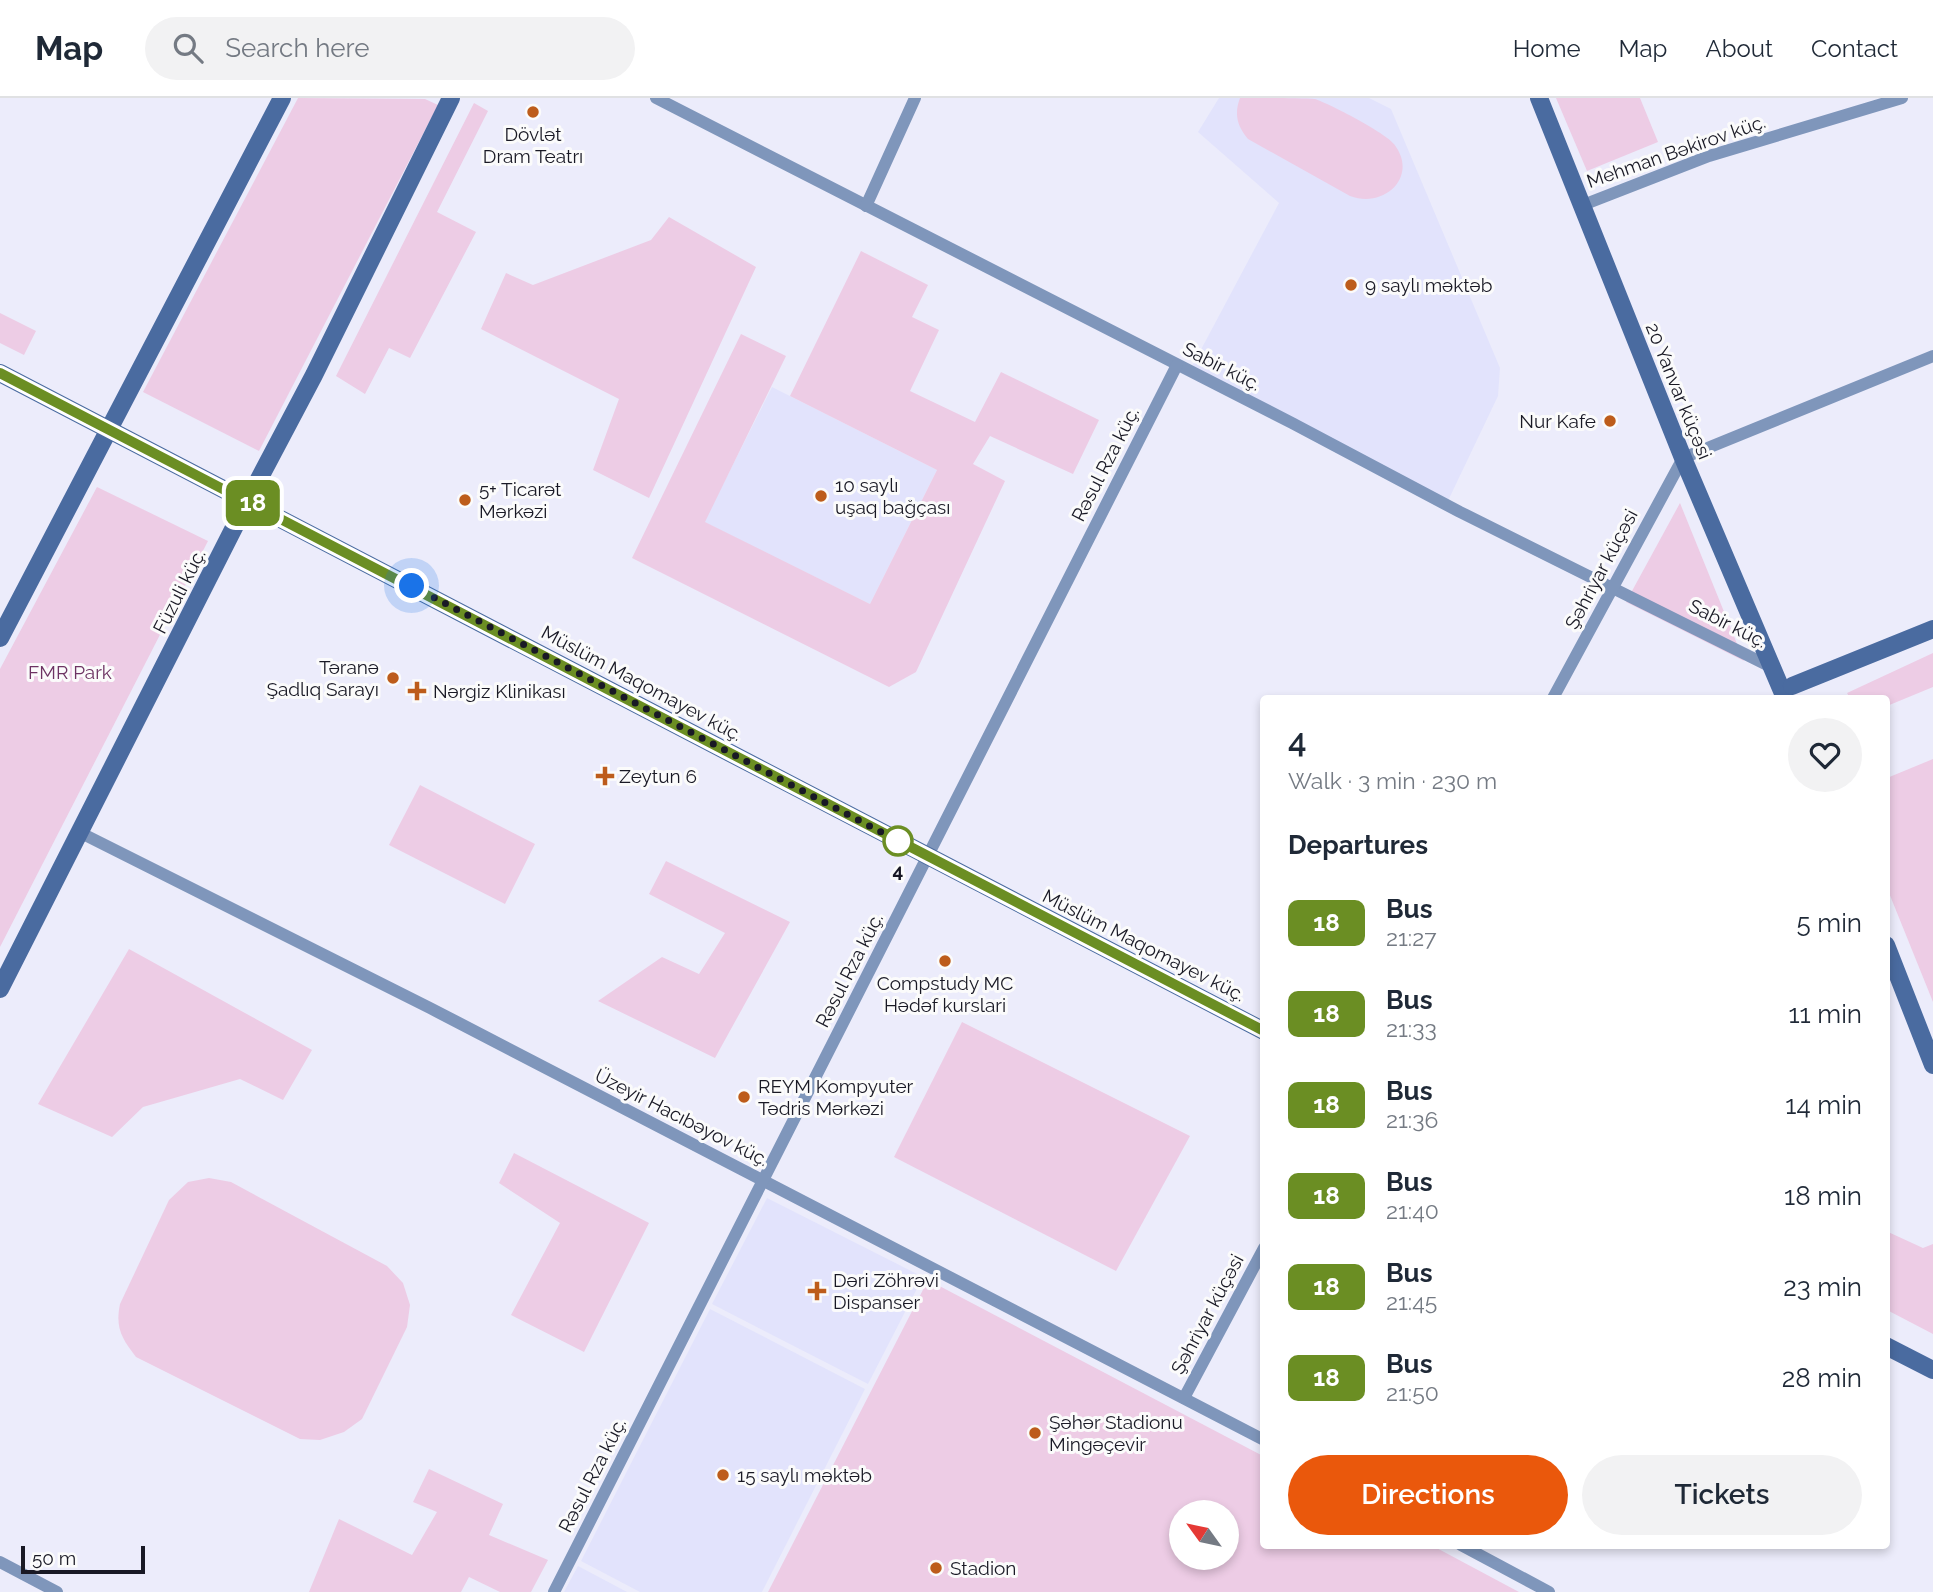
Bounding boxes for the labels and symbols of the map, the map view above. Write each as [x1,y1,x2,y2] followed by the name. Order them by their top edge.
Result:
[525,104,541,120] marker: Dövlət Dram Teatrı
[1584,110,1768,192] street label: Mehman Bəkirov küç.
[483,123,583,167] place label: Dövlət Dram Teatrı
[1365,274,1493,296] place label: 9 saylı məktəb
[1343,277,1359,293] marker: 9 saylı məktəb
[1642,320,1716,462] street label: 20 Yanvar küçəsi
[1179,337,1265,395] street label: Sabir küç.
[1067,403,1143,525] street label: Rəsul Rza küç.
[1519,410,1596,432] place label: Nur Kafe
[1602,413,1618,429] marker: Nur Kafe
[835,474,950,518] place label: 10 saylı uşaq bağçası
[479,478,562,522] place label: 5+ Ticarət Mərkəzi
[222,480,284,526] line badge: 18
[813,488,829,504] marker: 10 saylı uşaq bağçası
[457,492,473,508] marker: 5+ Ticarət Mərkəzi
[1560,505,1642,633] street label: Şəhriyar küçəsi
[148,545,210,637] street label: Füzuli küç.
[394,568,429,603] your location
[1685,594,1771,652] street label: Sabir küç.
[538,621,746,745] street label: Müslüm Maqomayev küç.
[266,656,379,700] place label: Təranə Şadlıq Sarayı
[28,661,112,683] park label: FMR Park
[385,670,401,686] marker: Təranə Şadlıq Sarayı
[433,680,566,702] place label: Nərgiz Klinikası
[407,681,427,701] marker: Nərgiz Klinikası
[619,765,697,787] place label: Zeytun 6
[597,768,613,784] marker: Zeytun 6
[883,826,913,856] marker: 4
[893,859,904,881] place label: 4
[1039,884,1249,1006] street label: Müslüm Maqomayev küç.
[811,909,887,1031] street label: Rəsul Rza küç.
[937,953,953,969] marker: Compstudy MC Hədəf kurslari
[877,972,1013,1016] place label: Compstudy MC Hədəf kurslari
[592,1064,772,1170] street label: Üzeyir Hacıbəyov küç.
[758,1075,914,1119] place label: REYM Kompyuter Tədris Mərkəzi
[736,1089,752,1105] marker: REYM Kompyuter Tədris Mərkəzi
[1166,1250,1248,1378] street label: Şəhriyar küçəsi
[833,1269,939,1313] place label: Dəri Zöhrəvi Dispanser
[807,1281,827,1301] marker: Dəri Zöhrəvi Dispanser
[1049,1411,1183,1455] place label: Şəhər Stadionu Mingəçevir
[554,1414,630,1536] street label: Rəsul Rza küç.
[1027,1425,1043,1441] marker: Şəhər Stadionu Mingəçevir
[737,1464,872,1486] place label: 15 saylı məktəb
[715,1467,731,1483] marker: 15 saylı məktəb
[1169,1500,1239,1570] north arrow
[21,1543,145,1575] scale bar
[950,1557,1016,1579] place label: Stadion
[928,1560,944,1576] marker: Stadion

